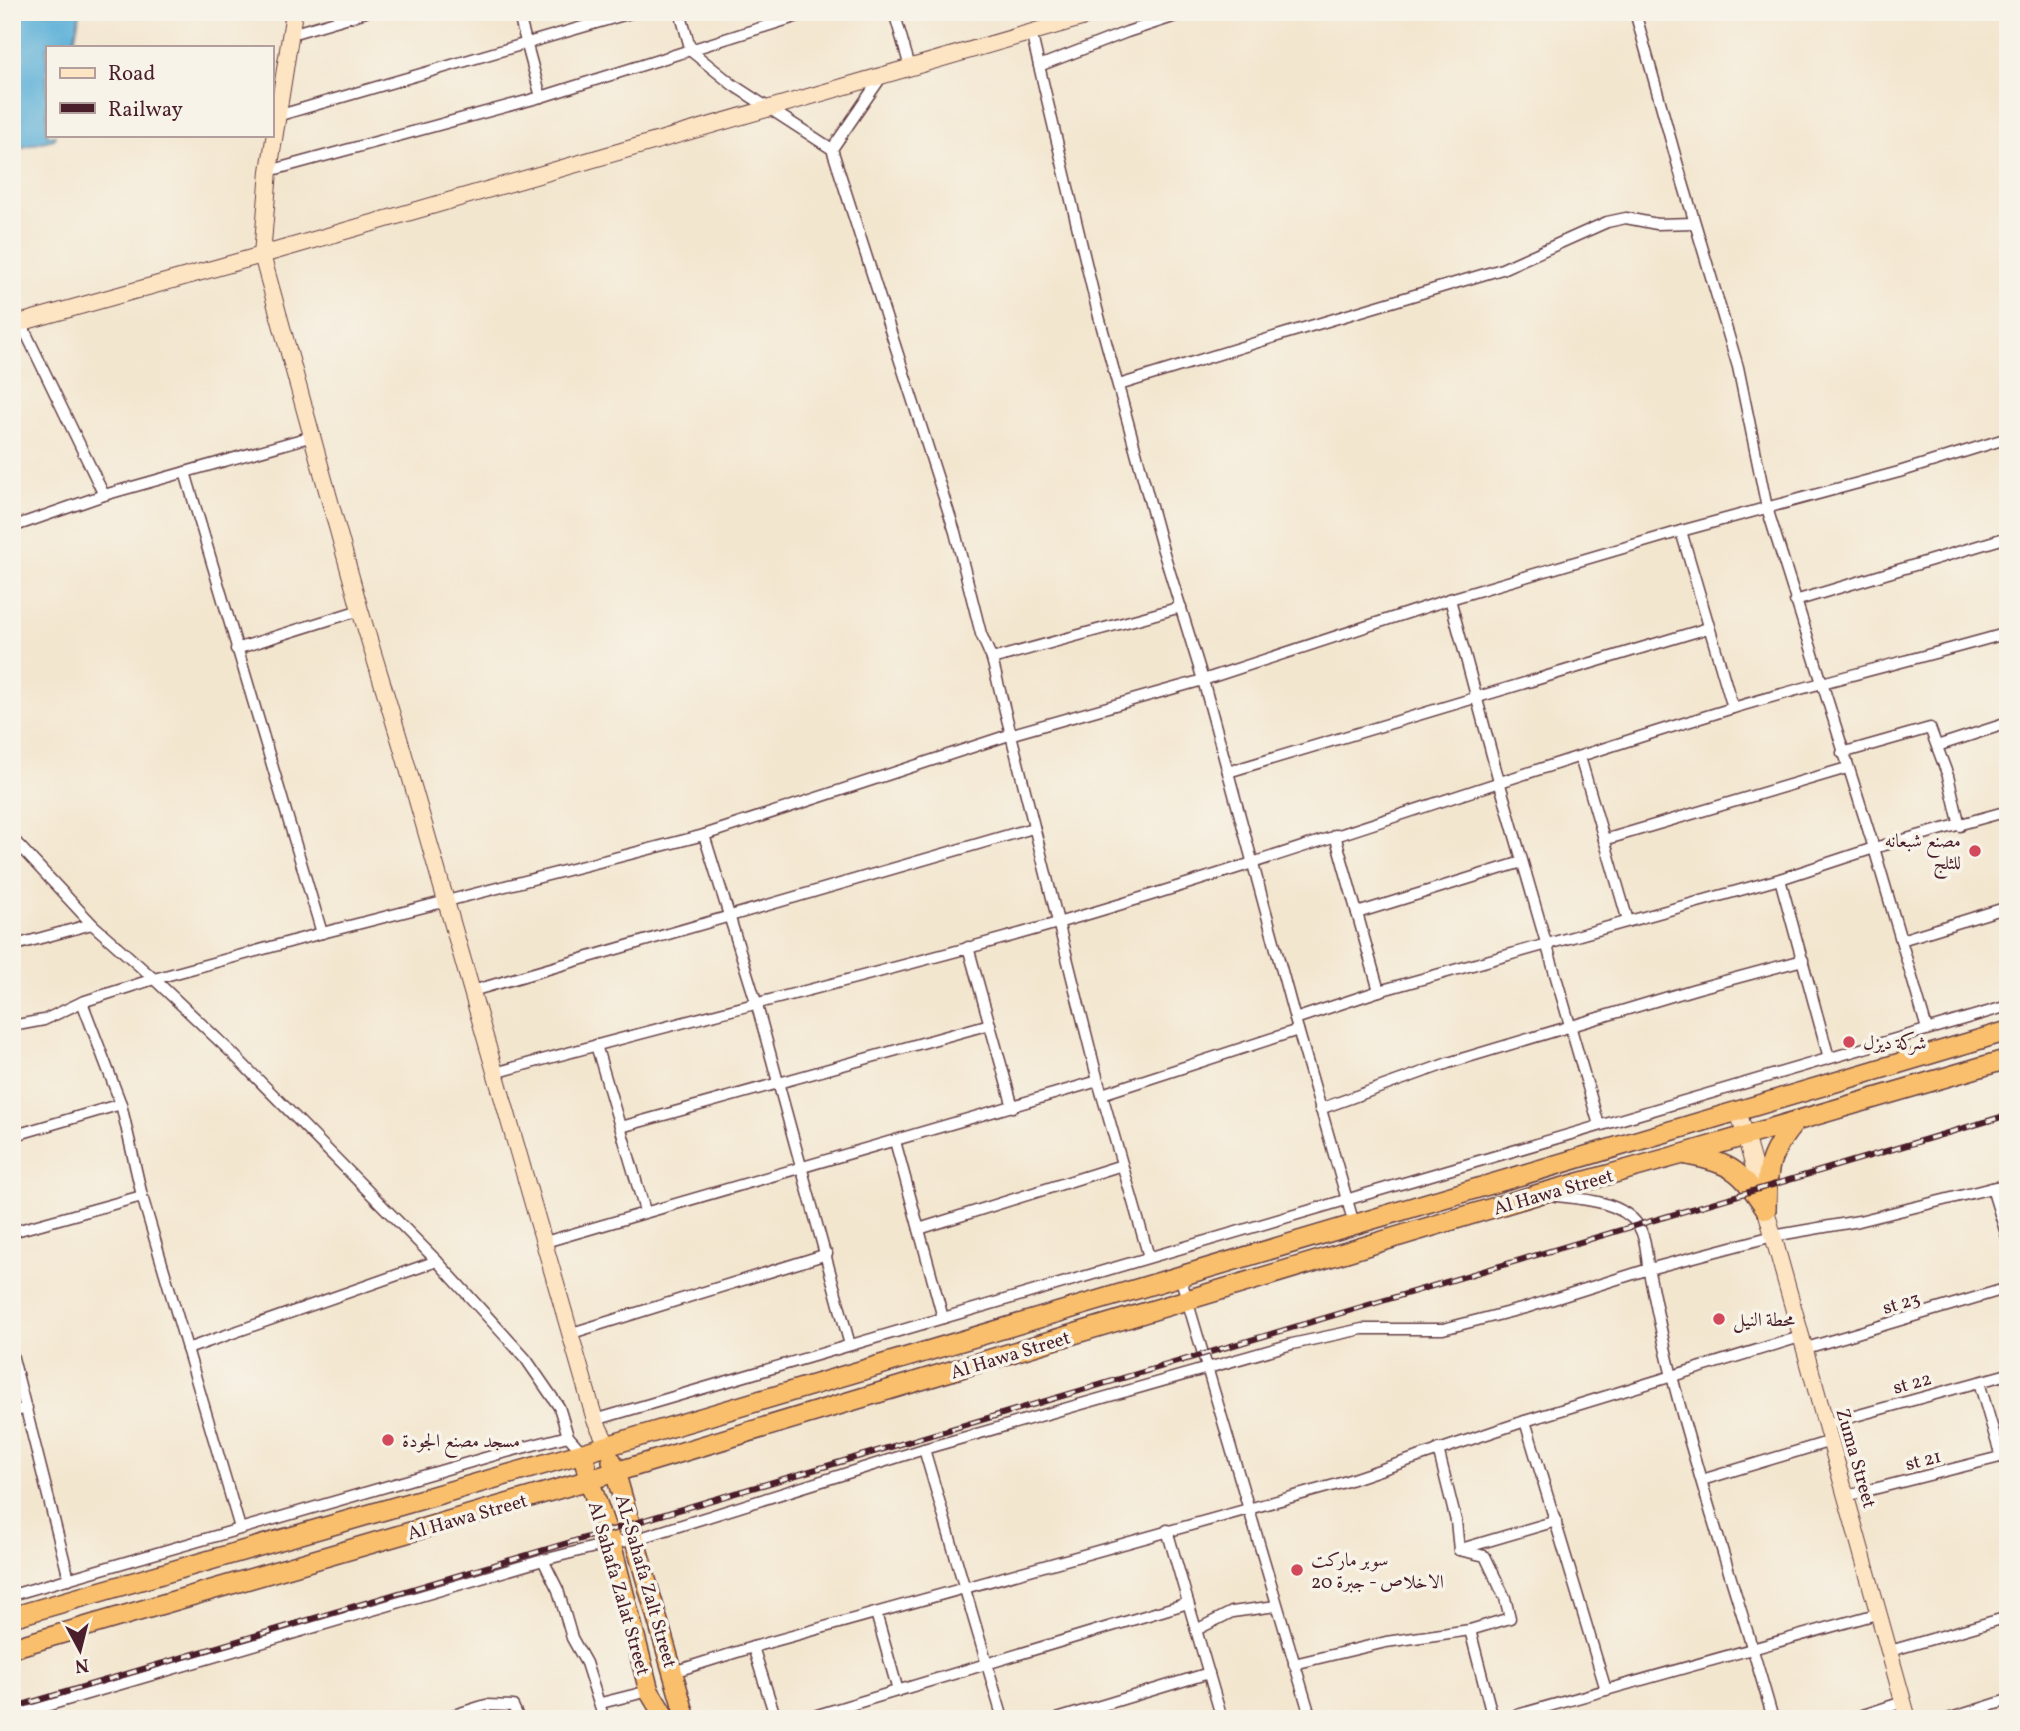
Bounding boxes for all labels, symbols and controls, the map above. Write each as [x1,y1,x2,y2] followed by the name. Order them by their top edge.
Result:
[46,46,273,136] legend
[108,60,155,89] text: Road
[108,96,184,125] text: Railway
[1885,829,1961,880] place label: مصنع شبعانه للثلج
[1967,843,1983,859] marker: مصنع شبعانه للثلج
[1863,1031,1927,1057] place label: شركة ديزل
[1841,1034,1857,1050] marker: شركة ديزل
[1490,1163,1617,1222] street label: Al Hawa Street
[1880,1286,1923,1322] street label: st 23
[1733,1308,1795,1334] place label: محطة النيل
[1711,1311,1727,1327] marker: محطة النيل
[948,1325,1074,1386] street label: Al Hawa Street
[1890,1366,1935,1402] street label: st 22
[1828,1406,1882,1512] street label: Zuma Street
[402,1429,520,1458] place label: مسجد مصنع الجودة
[380,1432,396,1448] marker: مسجد مصنع الجودة
[1903,1444,1944,1478] street label: st 21
[404,1488,531,1547] street label: Al Hawa Street
[608,1492,682,1672] street label: AL-Sahafa Zalt Street
[581,1498,655,1679] street label: Al Sahafa Zalat Street
[1311,1548,1444,1596] place label: سوبر ماركت الاخلاص - جبرة 20
[1289,1562,1305,1578] marker: سوبر ماركت الاخلاص - جبرة 20
[46,1616,116,1686] north arrow
[73,1651,90,1679] text: N

